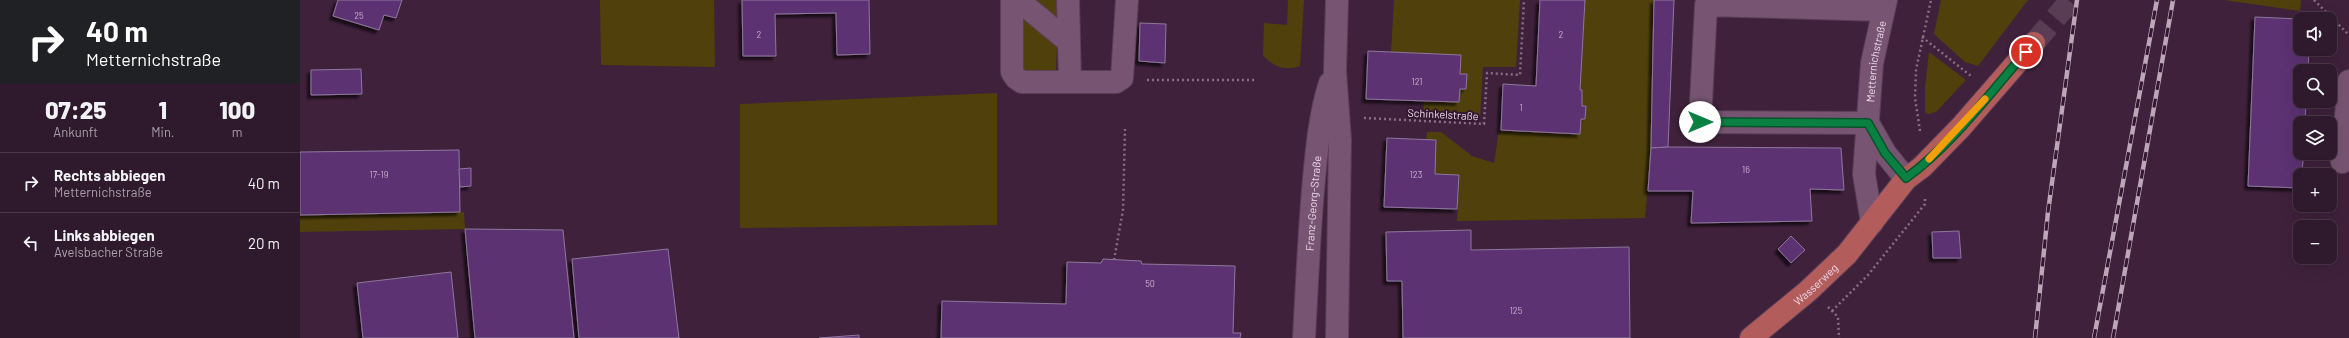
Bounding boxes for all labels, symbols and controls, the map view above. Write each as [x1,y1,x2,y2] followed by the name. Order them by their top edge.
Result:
[354,10,364,21] house number: 25
[2293,12,2337,264] map controls
[2293,12,2337,56] button: sound
[86,14,148,48] text: 40 m
[20,16,72,68] icon: right
[1863,19,1888,103] street label: Metternichstraße
[757,29,762,40] house number: 2
[1559,29,1564,40] house number: 2
[2009,35,2043,69] pin
[2015,41,2037,63] icon: arrive
[86,48,221,70] text: Metternichstraße
[2293,64,2337,108] button: search
[1412,76,1423,87] house number: 121
[45,95,106,124] text: 07:25
[159,95,167,124] text: 1
[219,95,255,124] text: 100
[1679,101,1721,143] position arrow
[1519,102,1523,113] house number: 1
[1407,106,1479,122] street label: Schinkelstraße
[2293,116,2337,160] button: layers
[53,124,98,140] text: Ankunft
[151,124,174,140] text: Min.
[232,124,243,140] text: m
[1302,155,1323,251] street label: Franz-Georg-Straße
[1742,164,1750,175] house number: 16
[54,166,165,184] text: Rechts abbiegen
[2293,168,2337,212] button: +
[370,169,389,180] house number: 17-19
[1410,169,1423,180] house number: 123
[20,172,42,194] icon: right
[248,174,280,192] text: 40 m
[54,184,152,200] text: Metternichstraße
[2293,220,2337,264] button: −
[54,226,155,244] text: Links abbiegen
[20,232,42,254] icon: left
[248,234,280,252] text: 20 m
[54,244,163,260] text: Avelsbacher Straße
[1790,260,1840,307] street label: Wasserweg
[1145,278,1155,289] house number: 50
[1510,305,1523,316] house number: 125

